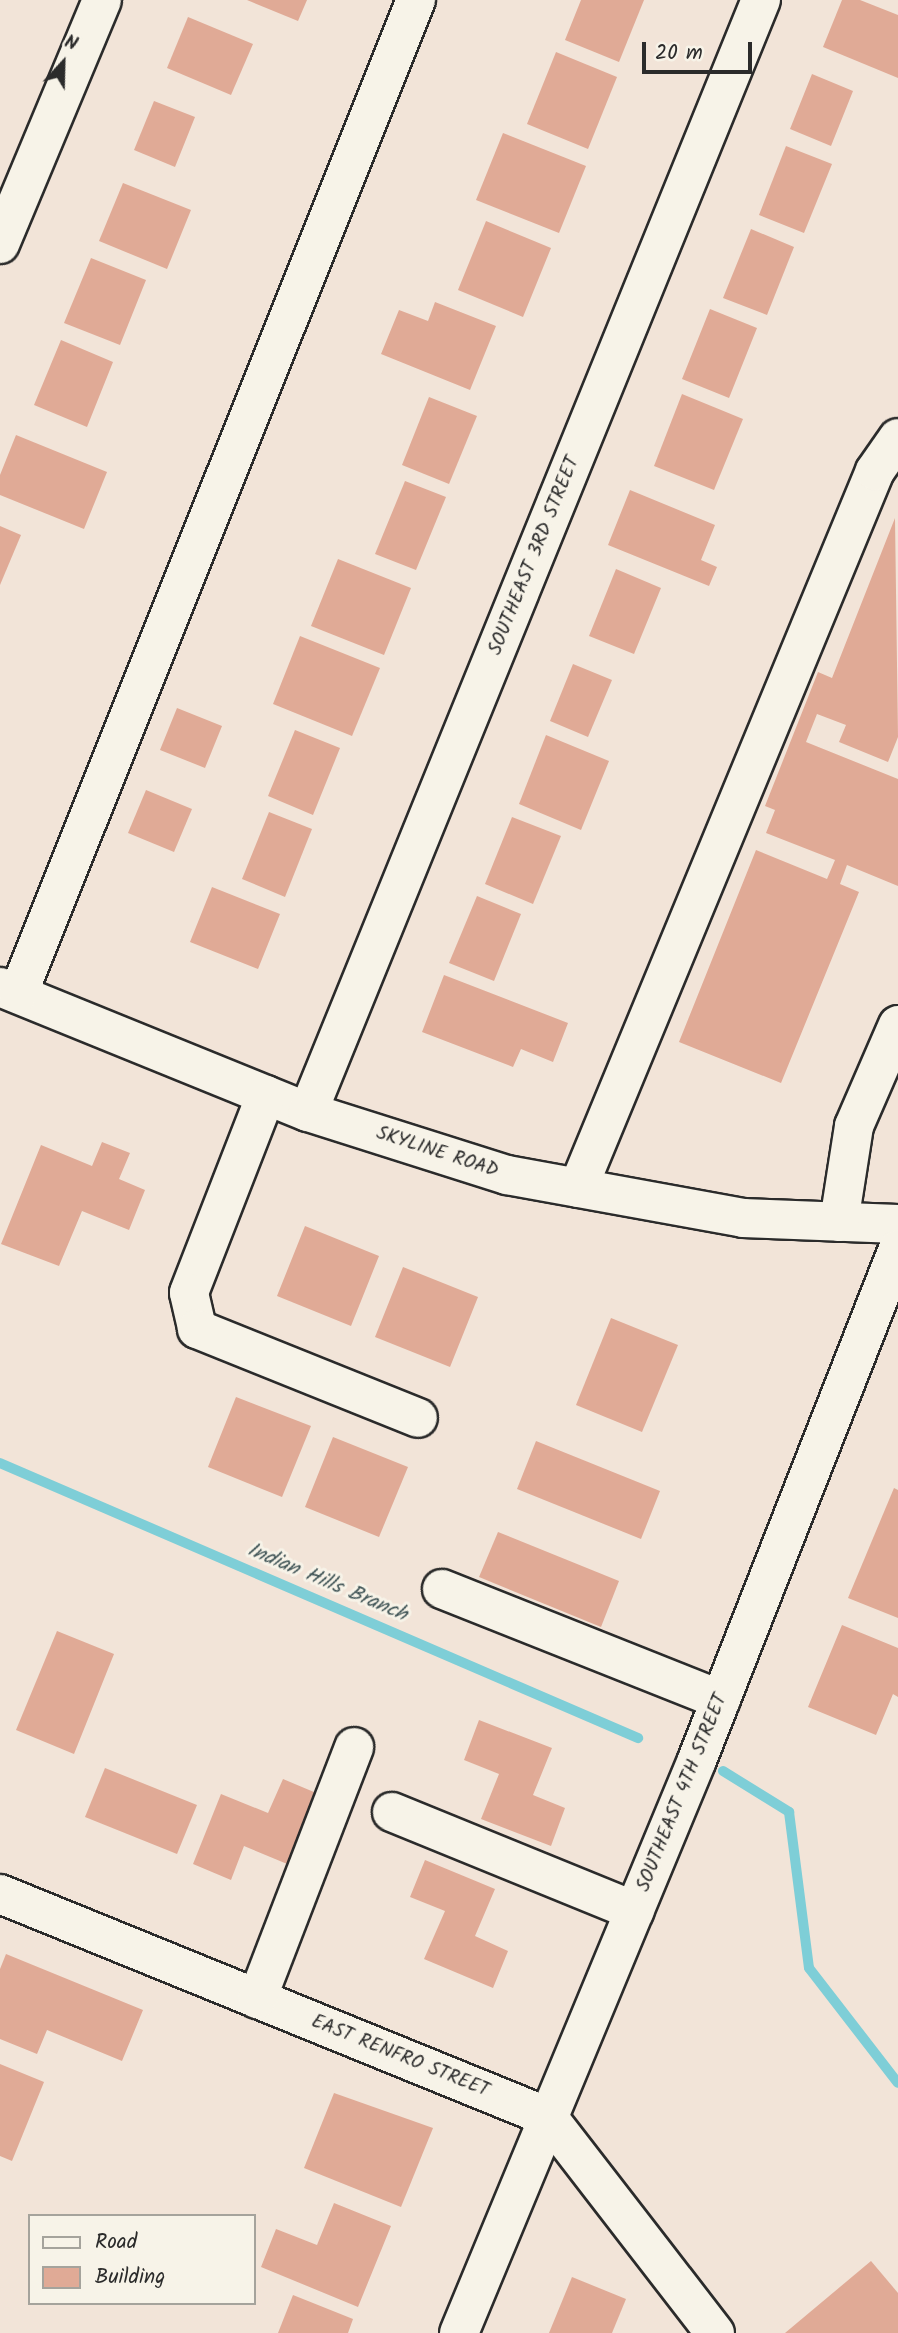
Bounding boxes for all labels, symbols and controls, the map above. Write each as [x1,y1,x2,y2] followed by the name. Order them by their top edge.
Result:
[60,27,82,60] text: N
[28,28,98,98] north arrow
[646,28,756,72] scale bar
[655,37,703,70] text: 20 m
[485,453,585,659] street label: SOUTHEAST 3RD STREET
[373,1123,501,1183] street label: SKYLINE ROAD
[243,1538,411,1628] water label: Indian Hills Branch
[633,1691,733,1895] street label: SOUTHEAST 4TH STREET
[308,2011,492,2103] street label: EAST RENFRO STREET
[28,2214,256,2305] legend
[95,2226,137,2259] text: Road
[95,2261,165,2294] text: Building

